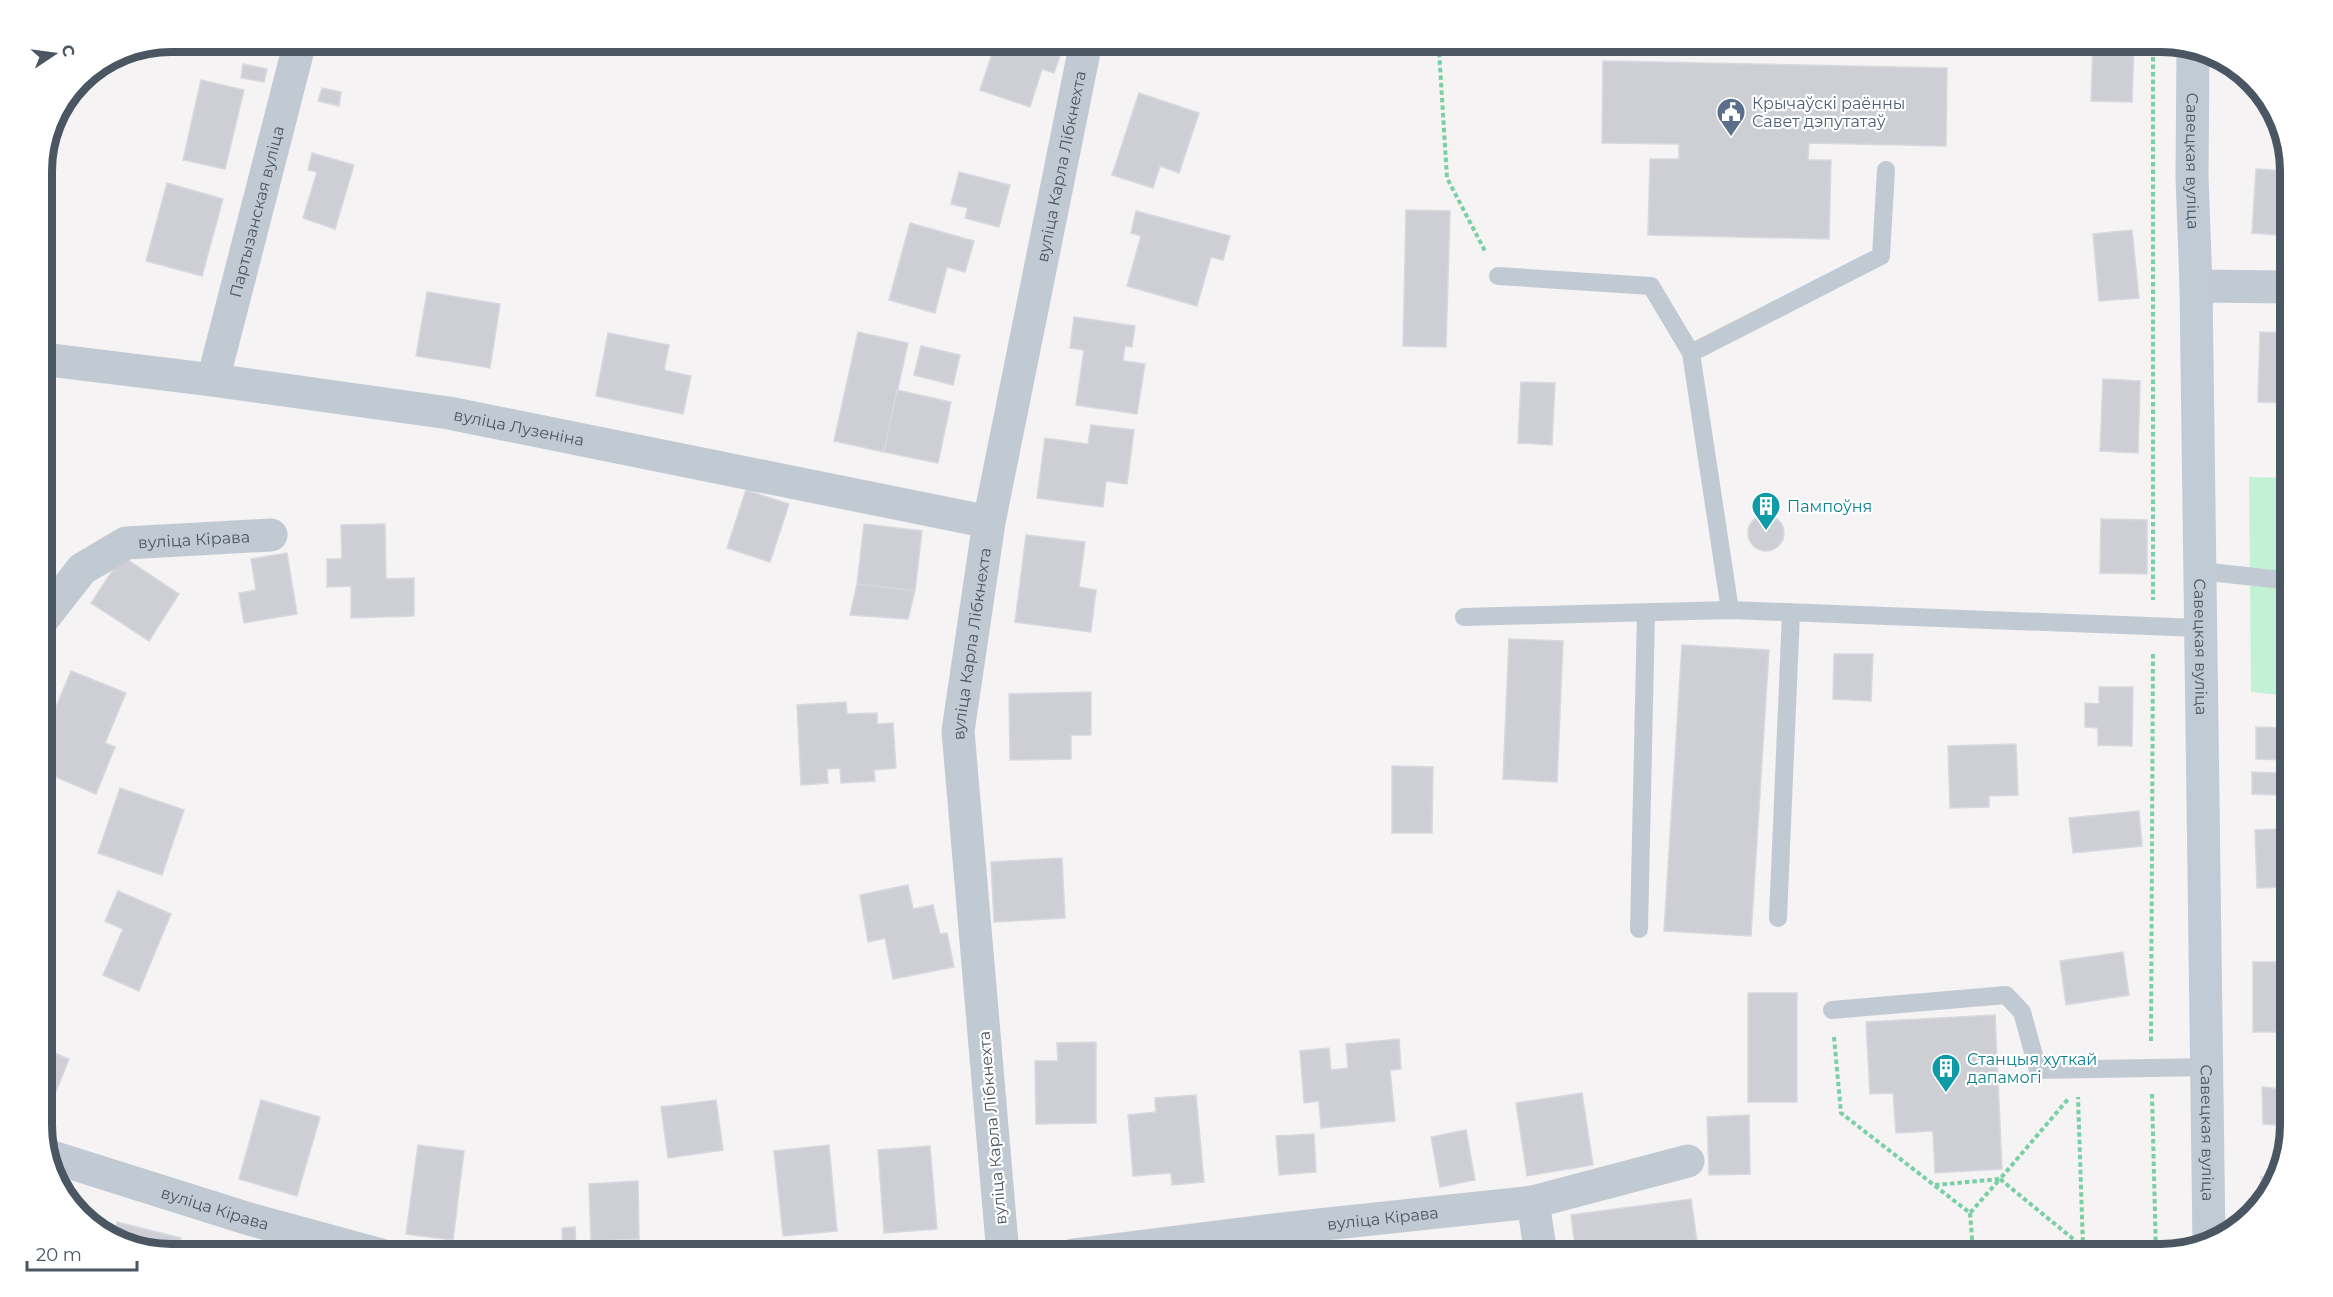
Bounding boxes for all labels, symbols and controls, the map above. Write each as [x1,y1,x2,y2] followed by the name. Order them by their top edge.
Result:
[24,24,84,84] north arrow
[58,43,79,59] text: С
[1033,69,1090,264] street label: вуліца Карла Лібкнехта
[2182,93,2203,230] street label: Савецкая вуліца
[1752,94,1905,131] place label: Крычаўскі раённы Савет дэпутатаў
[1715,96,1747,138] public building icon: Крычаўскі раённы Савет дэпутатаў
[226,124,288,299] street label: Партызанская вуліца
[452,405,586,450] street label: вуліца Лузеніна
[1750,490,1782,532] building icon: Пампоўня
[1787,497,1872,516] place label: Пампоўня
[138,527,250,552] street label: вуліца Кірава
[949,546,995,741] street label: вуліца Карла Лібкнехта
[2190,578,2211,715] street label: Савецкая вуліца
[975,1030,1010,1226] street label: вуліца Карла Лібкнехта
[1967,1050,2097,1087] place label: Станцыя хуткай дапамогі
[1930,1052,1962,1094] building icon: Станцыя хуткай дапамогі
[2197,1064,2217,1201] street label: Савецкая вуліца
[159,1183,271,1234] street label: вуліца Кірава
[1326,1203,1440,1234] street label: вуліца Кірава
[27,1234,136,1272] scale bar
[36,1244,82,1266] text: 20 m

